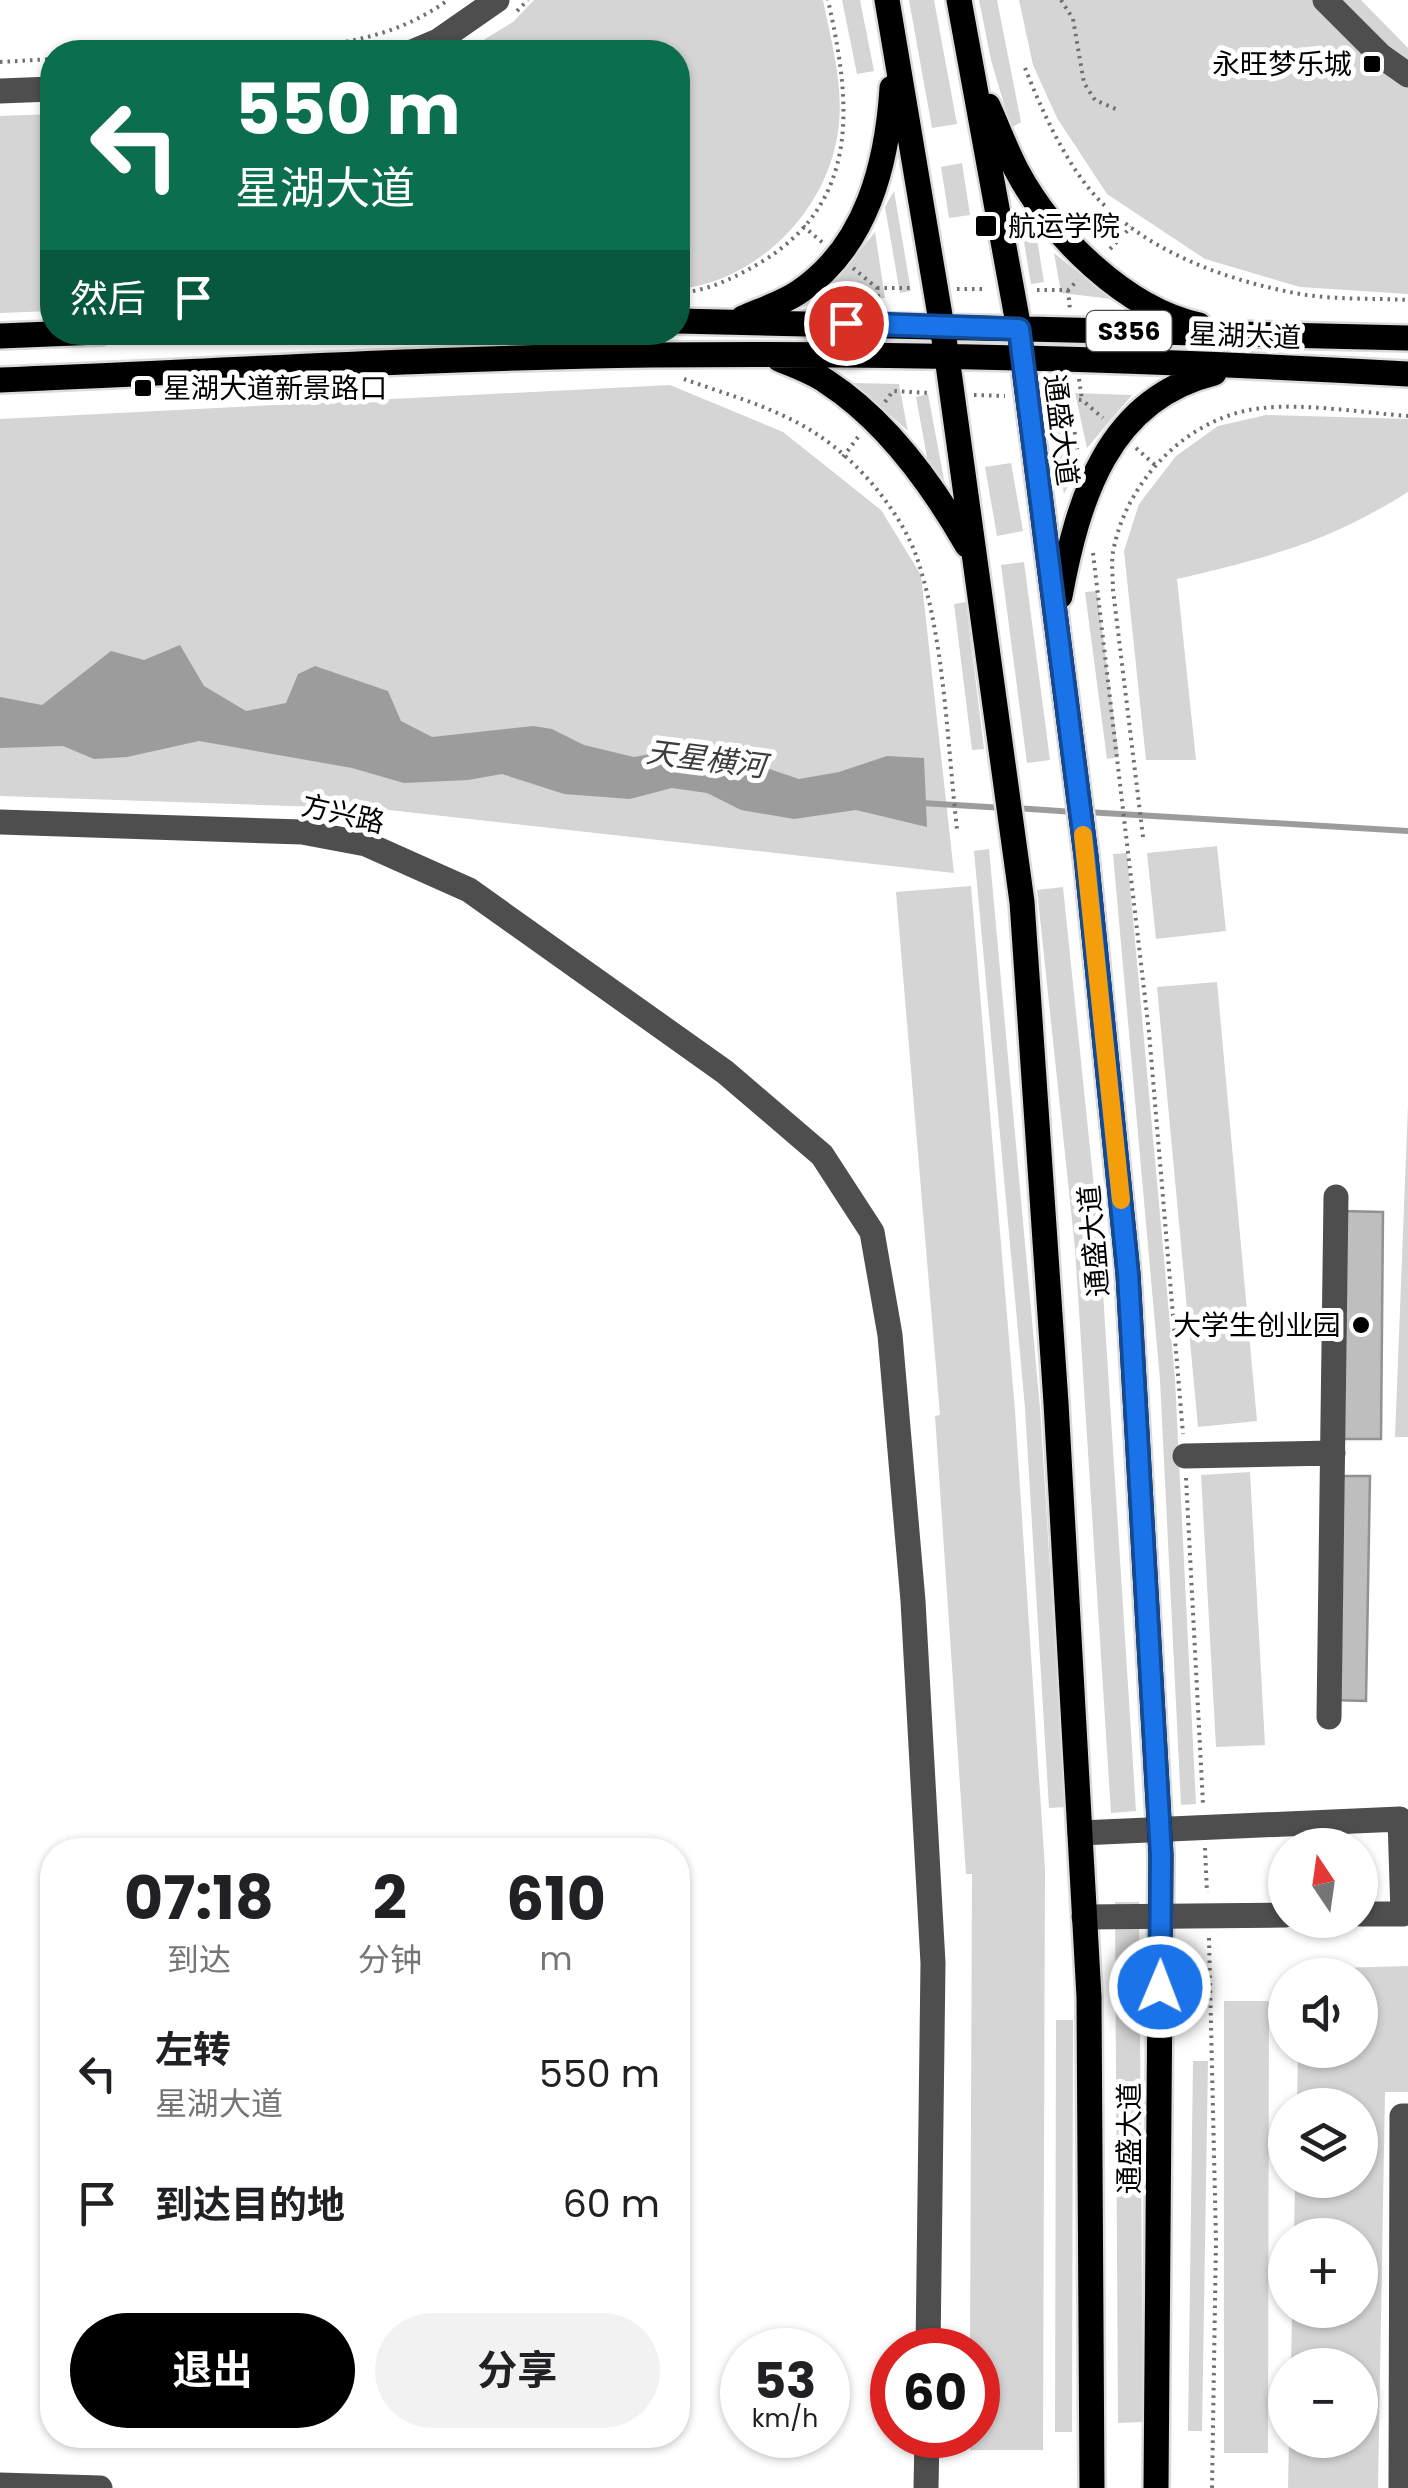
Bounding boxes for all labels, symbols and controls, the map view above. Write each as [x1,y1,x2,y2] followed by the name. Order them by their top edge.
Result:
[1212,45,1352,84] place label: 永旺梦乐城
[1361,53,1383,75] marker: 永旺梦乐城
[235,60,461,159] text: 550 m
[70,80,200,210] icon: left
[235,157,415,220] text: 星湖大道
[1008,207,1120,246] place label: 航运学院
[973,213,999,239] marker: 航运学院
[166,270,221,325] icon: arrive
[70,272,146,325] text: 然后
[804,281,889,366] pin
[819,296,874,351] icon: arrive
[1086,311,1172,351] road number: S356
[1188,315,1302,357] street label: 星湖大道
[163,369,387,408] place label: 星湖大道新景路口
[1035,372,1087,488] street label: 通盛大道
[132,377,154,399] marker: 星湖大道新景路口
[644,730,773,788] water label: 天星横河
[298,786,388,842] street label: 方兴路
[1070,1184,1118,1298] street label: 通盛大道
[1173,1306,1341,1345] place label: 大学生创业园
[1350,1314,1372,1336] marker: 大学生创业园
[1268,1828,1378,1938] north arrow
[1268,1828,1378,2458] map controls
[124,1856,274,1940] text: 07:18
[373,1856,407,1940] text: 2
[506,1857,606,1941] text: 610
[1108,1935,1212,2039] position arrow
[539,1936,572,1981] text: m
[167,1937,231,1982] text: 到达
[358,1937,422,1982] text: 分钟
[1268,1958,1378,2068] button: sound
[155,2023,231,2076] text: 左转
[70,2046,125,2101] icon: left
[539,2047,660,2100] text: 550 m
[155,2081,283,2126] text: 星湖大道
[1110,2082,1149,2194] street label: 通盛大道
[1268,2088,1378,2198] button: layers
[70,2176,125,2231] icon: arrive
[563,2177,660,2230] text: 60 m
[155,2178,345,2231] text: 到达目的地
[1268,2218,1378,2328] button: +
[70,2313,355,2428] button: 退出
[375,2313,660,2428] button: 分享
[870,2328,1000,2458] speed limit sign: 60
[754,2345,816,2416] text: 53
[1268,2348,1378,2458] button: −
[752,2401,818,2436] text: km/h

